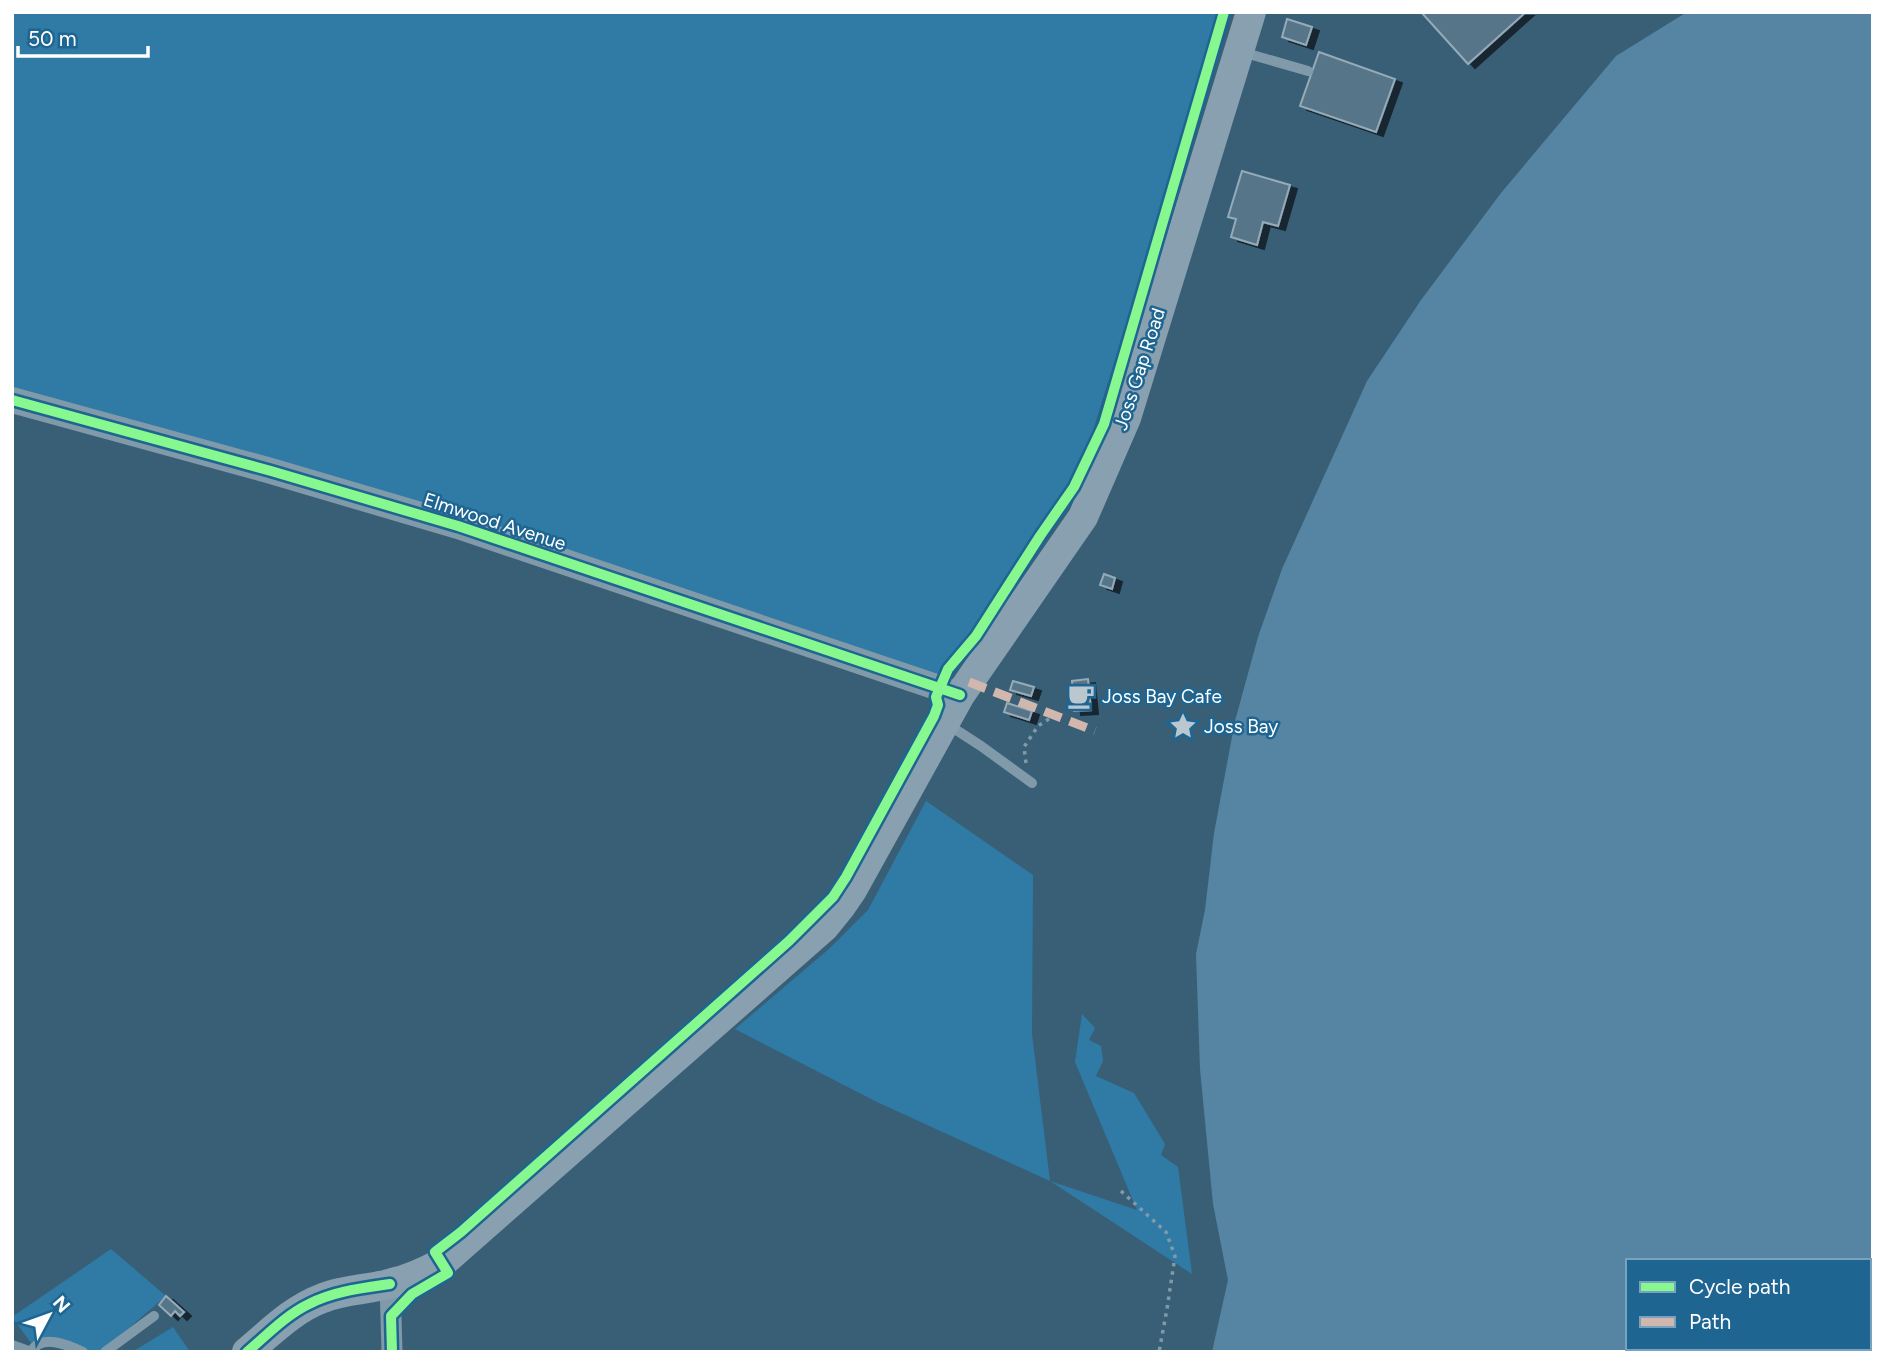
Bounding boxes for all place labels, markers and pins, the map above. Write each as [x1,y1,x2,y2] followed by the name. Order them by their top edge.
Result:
[1066,681,1096,711] cafe icon: Joss Bay Cafe
[1102,685,1222,708] place label: Joss Bay Cafe
[1168,711,1198,741] place icon: Joss Bay
[1204,715,1278,738] place label: Joss Bay

